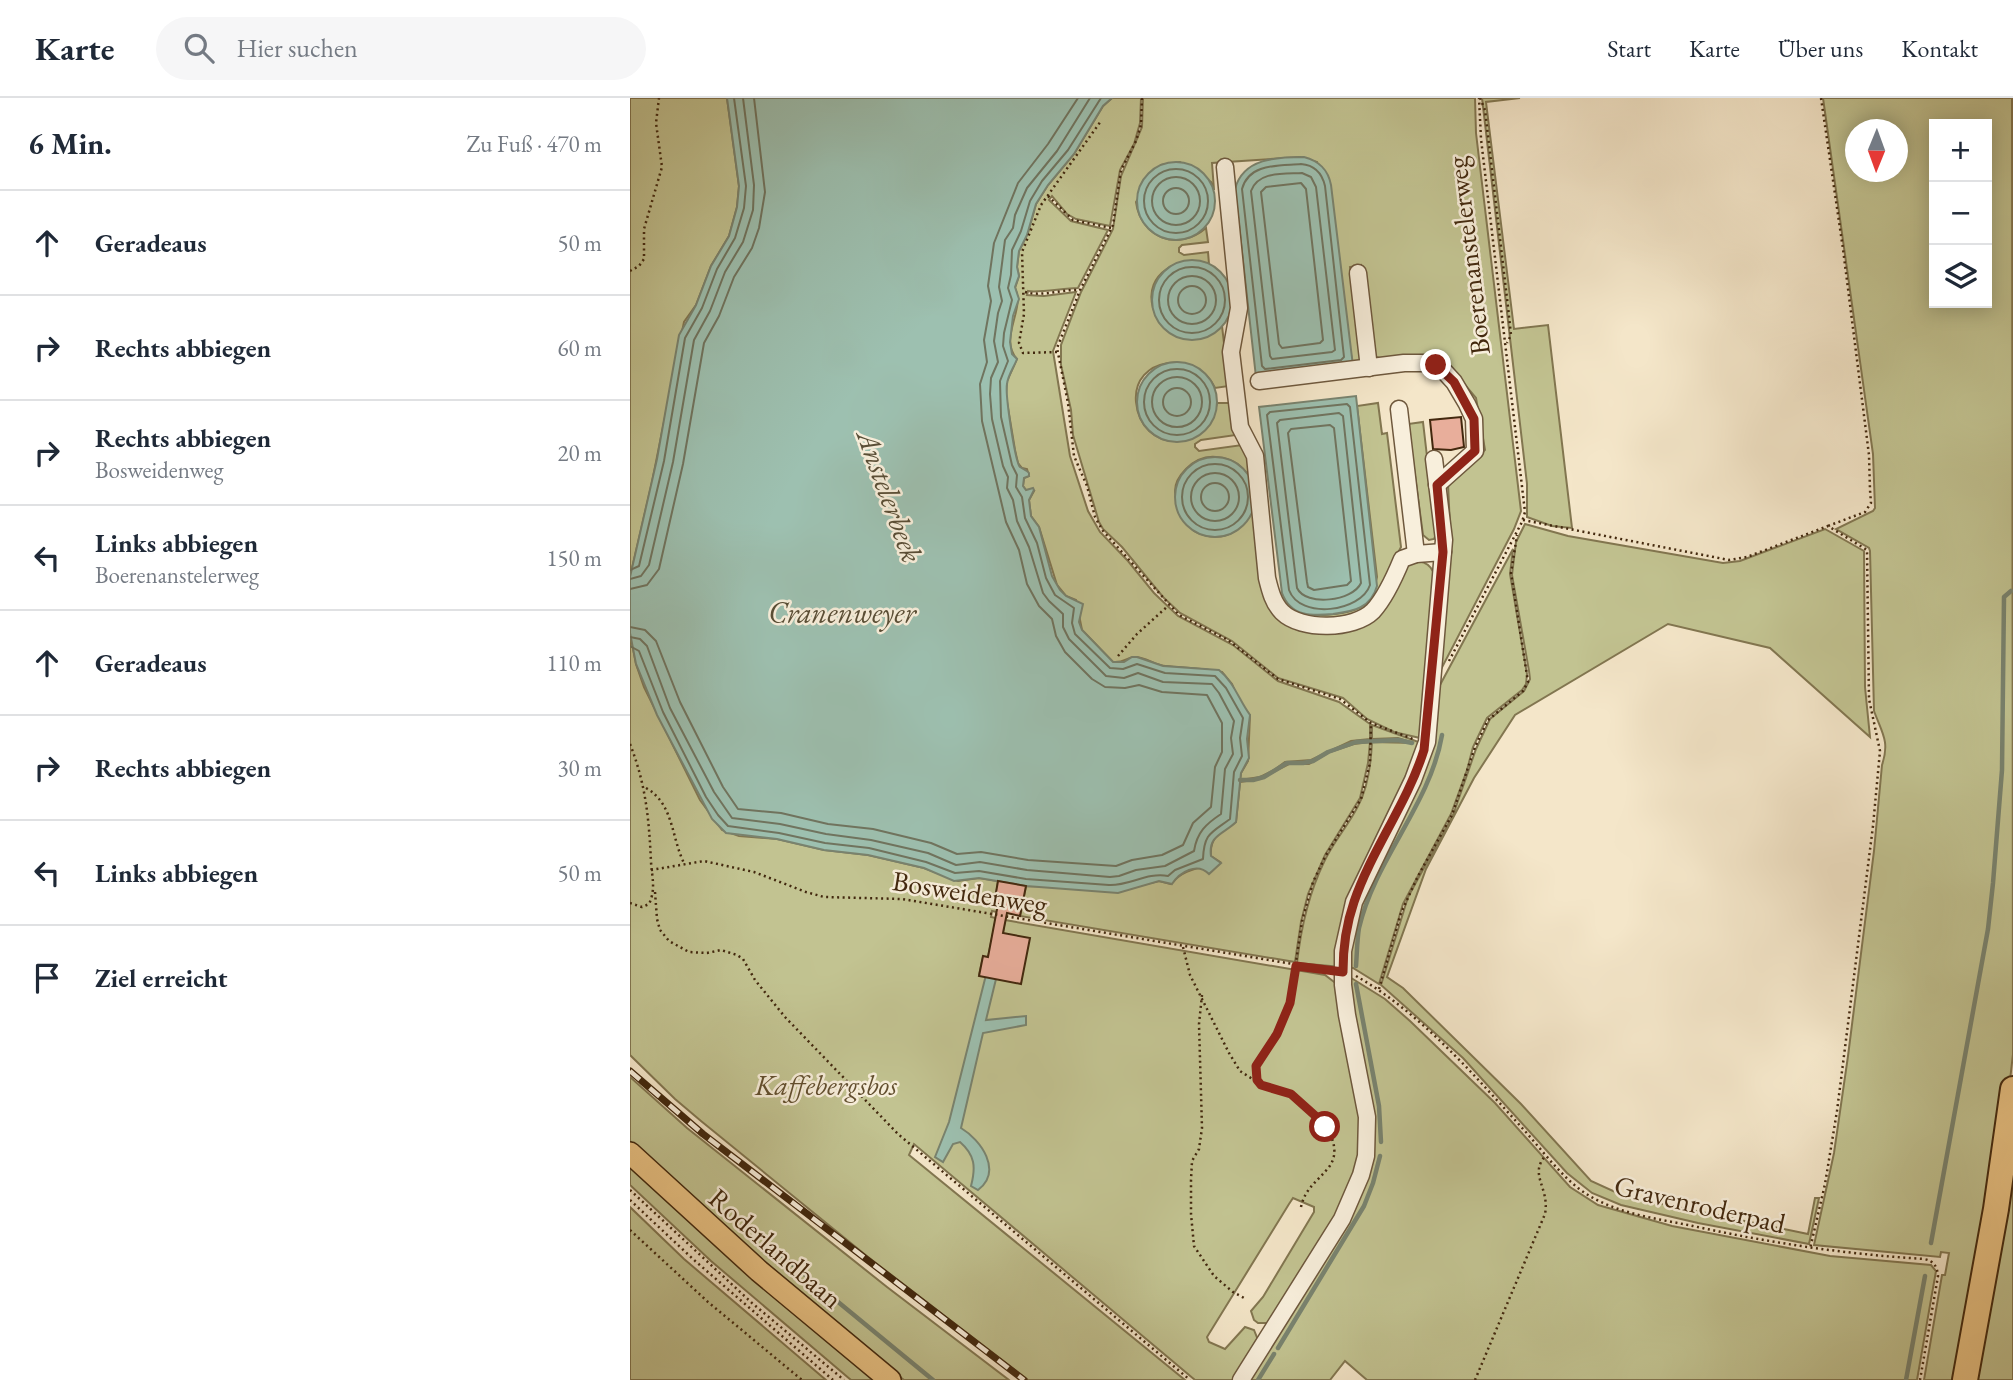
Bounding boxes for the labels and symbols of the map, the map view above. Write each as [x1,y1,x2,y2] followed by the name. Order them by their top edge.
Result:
[1845,119,1908,182] north arrow
[1438,154,1498,357] street label: Boerenanstelerweg
[1420,349,1451,380] route end
[847,422,932,568] water label: Anstelerbeek
[768,593,918,632] water label: Cranenweyer
[890,862,1051,922] street label: Bosweidenweg
[754,1067,897,1103] park label: Kaffebergsbos
[1309,1111,1340,1142] route start
[1611,1167,1790,1241] street label: Gravenroderpad
[702,1180,851,1316] street label: Roderlandbaan

